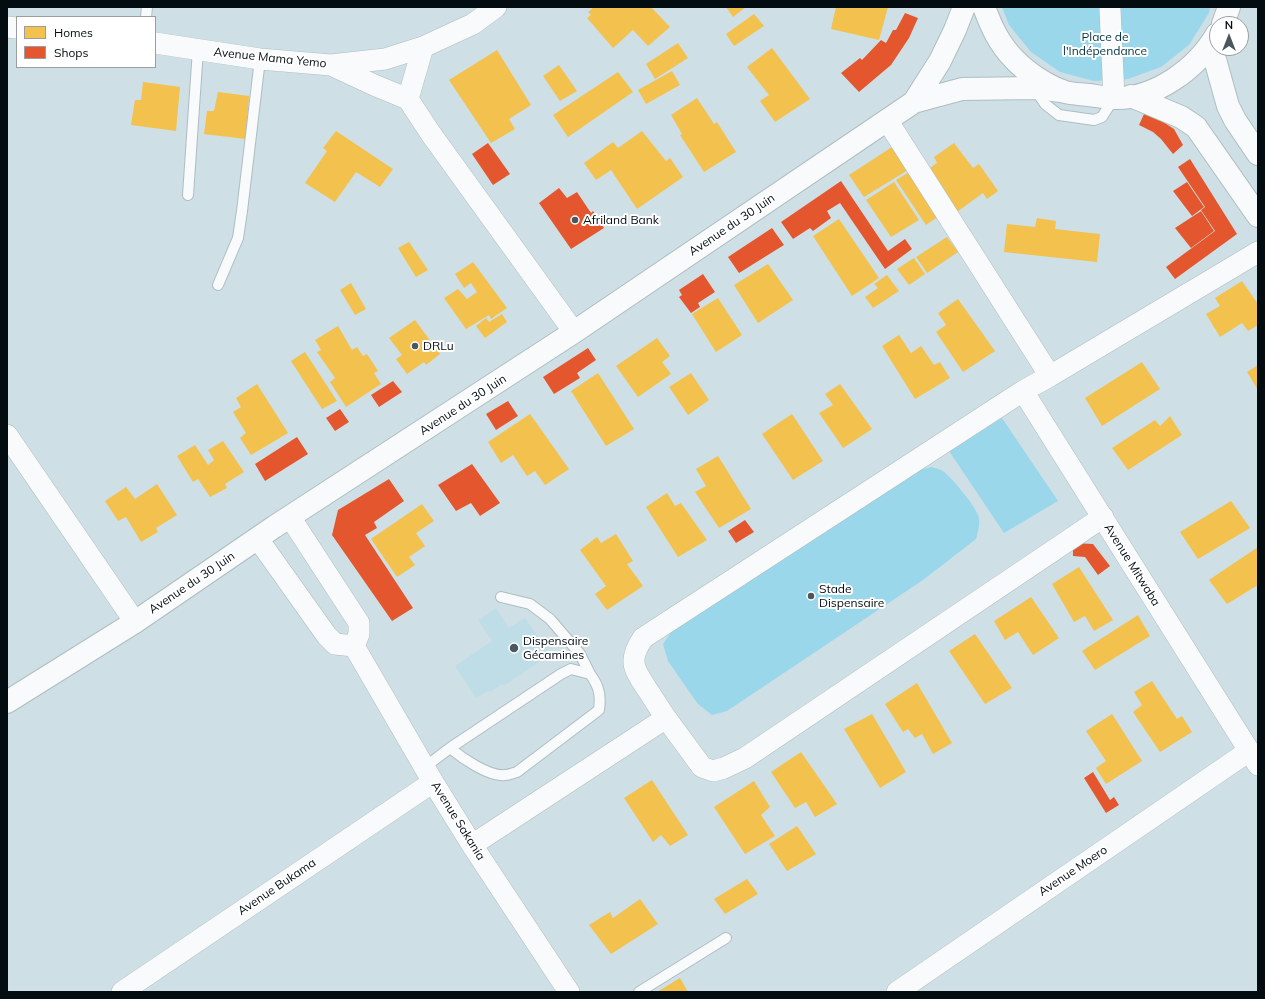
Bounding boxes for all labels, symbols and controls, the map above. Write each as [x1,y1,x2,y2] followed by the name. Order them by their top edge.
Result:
[16,16,156,68] legend
[1209,16,1249,56] north arrow
[1225,18,1233,32] text: N
[54,25,93,40] text: Homes
[1063,30,1147,58] park label: Place de l'Indépendance
[54,45,89,60] text: Shops
[213,45,327,71] street label: Avenue Mama Yemo
[686,191,778,259] street label: Avenue du 30 Juin
[583,213,659,227] place label: Afriland Bank
[570,215,580,225] marker: Afriland Bank
[423,339,454,353] place label: DRLu
[410,341,420,351] marker: DRLu
[417,372,509,438] street label: Avenue du 30 Juin
[1101,521,1163,609] street label: Avenue Mitwaba
[146,549,238,617] street label: Avenue du 30 Juin
[819,582,884,610] place label: Stade Dispensaire
[806,591,816,601] marker: Stade Dispensaire
[523,634,588,662] place label: Dispensaire Gécamines
[508,642,520,654] marker: Dispensaire Gécamines
[428,779,488,863] street label: Avenue Sakania
[1036,843,1110,899] street label: Avenue Moero
[235,856,319,918] street label: Avenue Bukama

